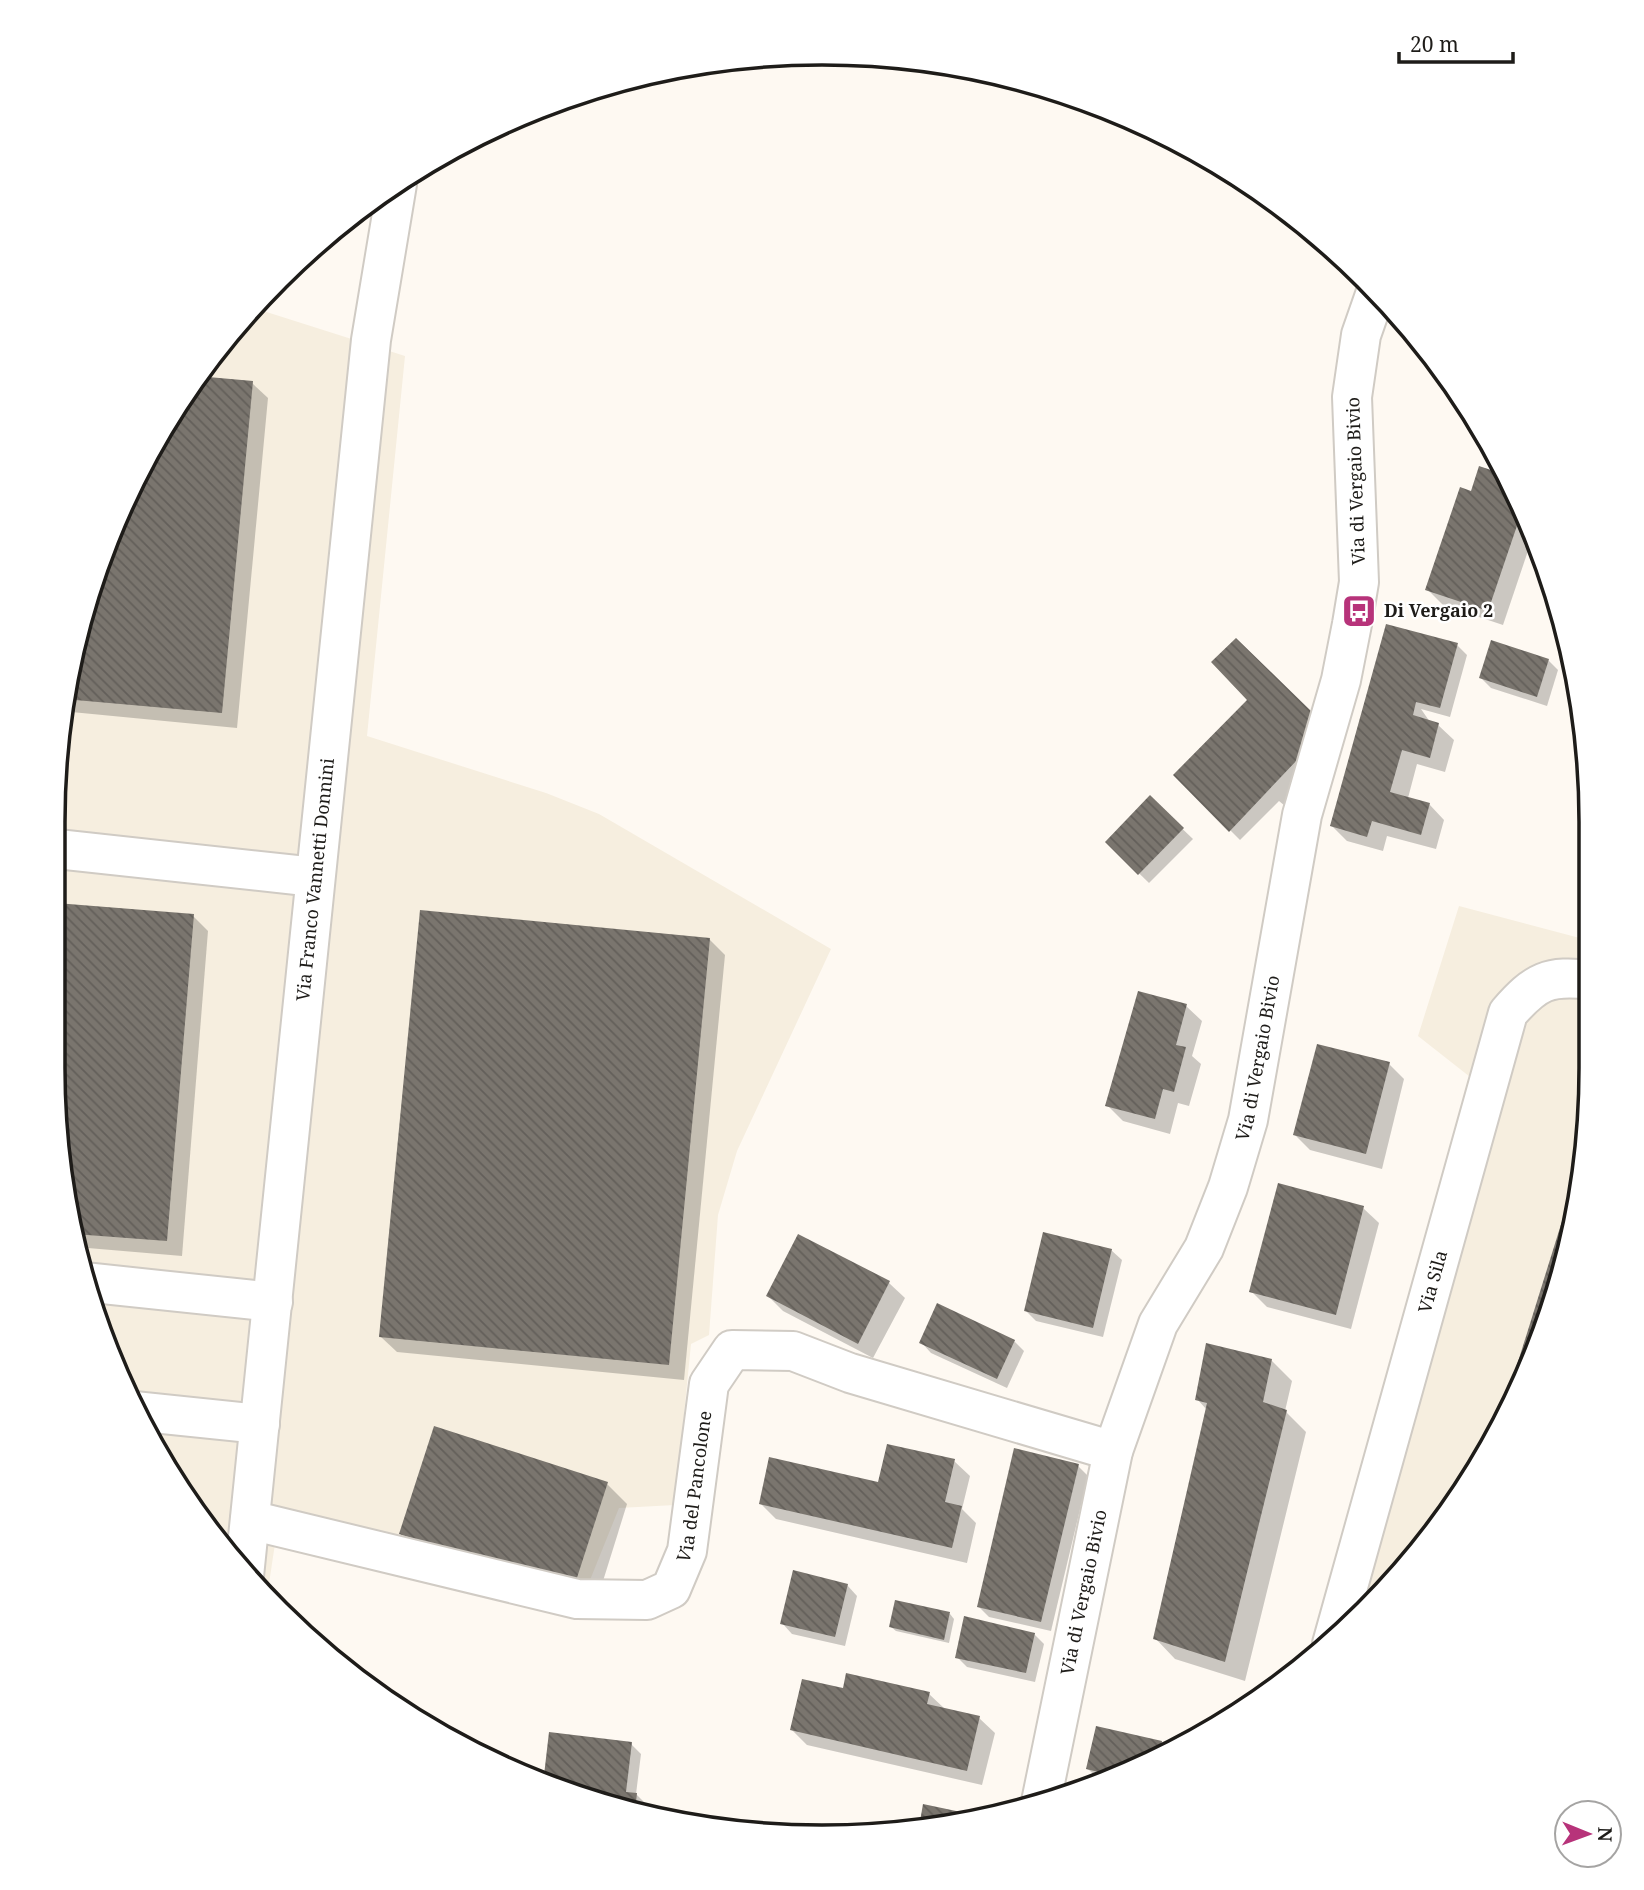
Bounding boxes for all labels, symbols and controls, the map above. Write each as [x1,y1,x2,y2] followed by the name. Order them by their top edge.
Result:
[1399,21,1513,65] scale bar
[1410,30,1459,58] text: 20 m
[1340,397,1370,565] street label: Via di Vergaio Bivio
[1340,592,1378,630] bus stop icon: Di Vergaio 2
[1384,598,1493,622] place label: Di Vergaio 2
[290,757,339,1002] street label: Via Franco Vannetti Donnini
[1229,973,1284,1144] street label: Via di Vergaio Bivio
[1412,1247,1452,1316] street label: Via Sila
[671,1409,716,1566] street label: Via del Pancolone
[1054,1507,1112,1677] street label: Via di Vergaio Bivio
[1553,1799,1623,1869] north arrow
[1592,1827,1618,1842] text: N

